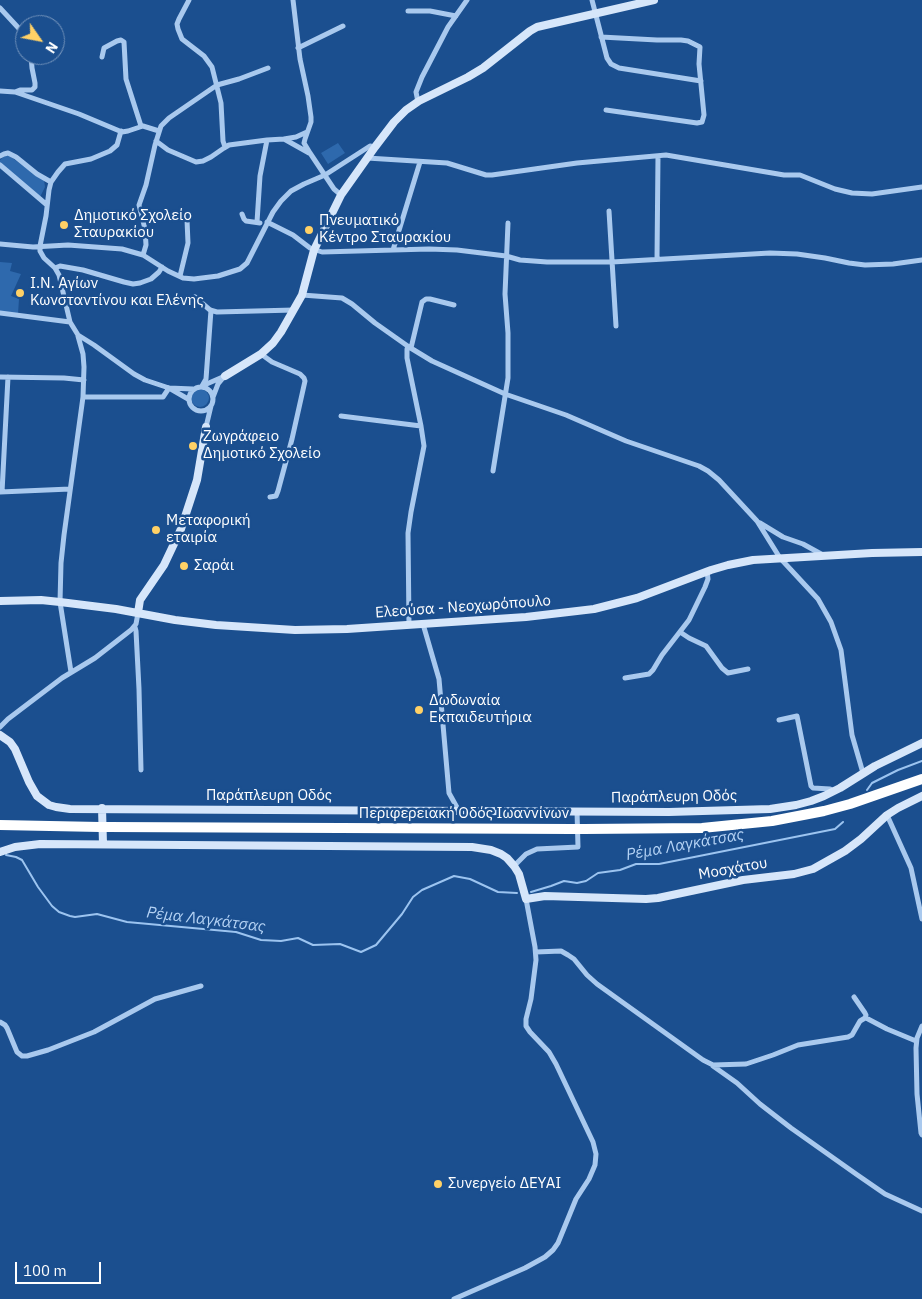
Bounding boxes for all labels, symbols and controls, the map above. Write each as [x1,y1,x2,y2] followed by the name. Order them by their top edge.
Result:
[15,15,65,65] north arrow
[41,38,62,57] text: N
[74,207,192,242] place label: Δημοτικό Σχολείο Σταυρακίου
[319,212,451,247] place label: Πνευματικό Κέντρο Σταυρακίου
[58,219,70,231] marker: Δημοτικό Σχολείο Σταυρακίου
[303,224,315,236] marker: Πνευματικό Κέντρο Σταυρακίου
[30,275,204,310] place label: Ι.Ν. Αγίων Κωνσταντίνου και Ελένης
[14,287,26,299] marker: Ι.Ν. Αγίων Κωνσταντίνου και Ελένης
[203,428,321,463] place label: Ζωγράφειο Δημοτικό Σχολείο
[187,440,199,452] marker: Ζωγράφειο Δημοτικό Σχολείο
[166,512,251,547] place label: Μεταφορική εταιρία
[150,524,162,536] marker: Μεταφορική εταιρία
[194,557,234,575] place label: Σαράι
[178,560,190,572] marker: Σαράι
[375,592,551,622] street label: Ελεούσα - Νεοχωρόπουλο
[429,692,532,727] place label: Δωδωναία Εκπαιδευτήρια
[413,704,425,716] marker: Δωδωναία Εκπαιδευτήρια
[206,787,332,805] street label: Παράπλευρη Οδός
[611,787,737,807] street label: Παράπλευρη Οδός
[359,805,569,823] street label: Περιφερειακή Οδός Ιωαννίνων
[624,825,746,865] water label: Ρέμα Λαγκάτσας
[697,854,769,884] street label: Μοσχάτου
[145,903,267,937] water label: Ρέμα Λαγκάτσας
[448,1175,561,1193] place label: Συνεργείο ΔΕΥΑΙ
[432,1178,444,1190] marker: Συνεργείο ΔΕΥΑΙ
[18,1252,104,1284] scale bar
[23,1261,67,1280] text: 100 m

